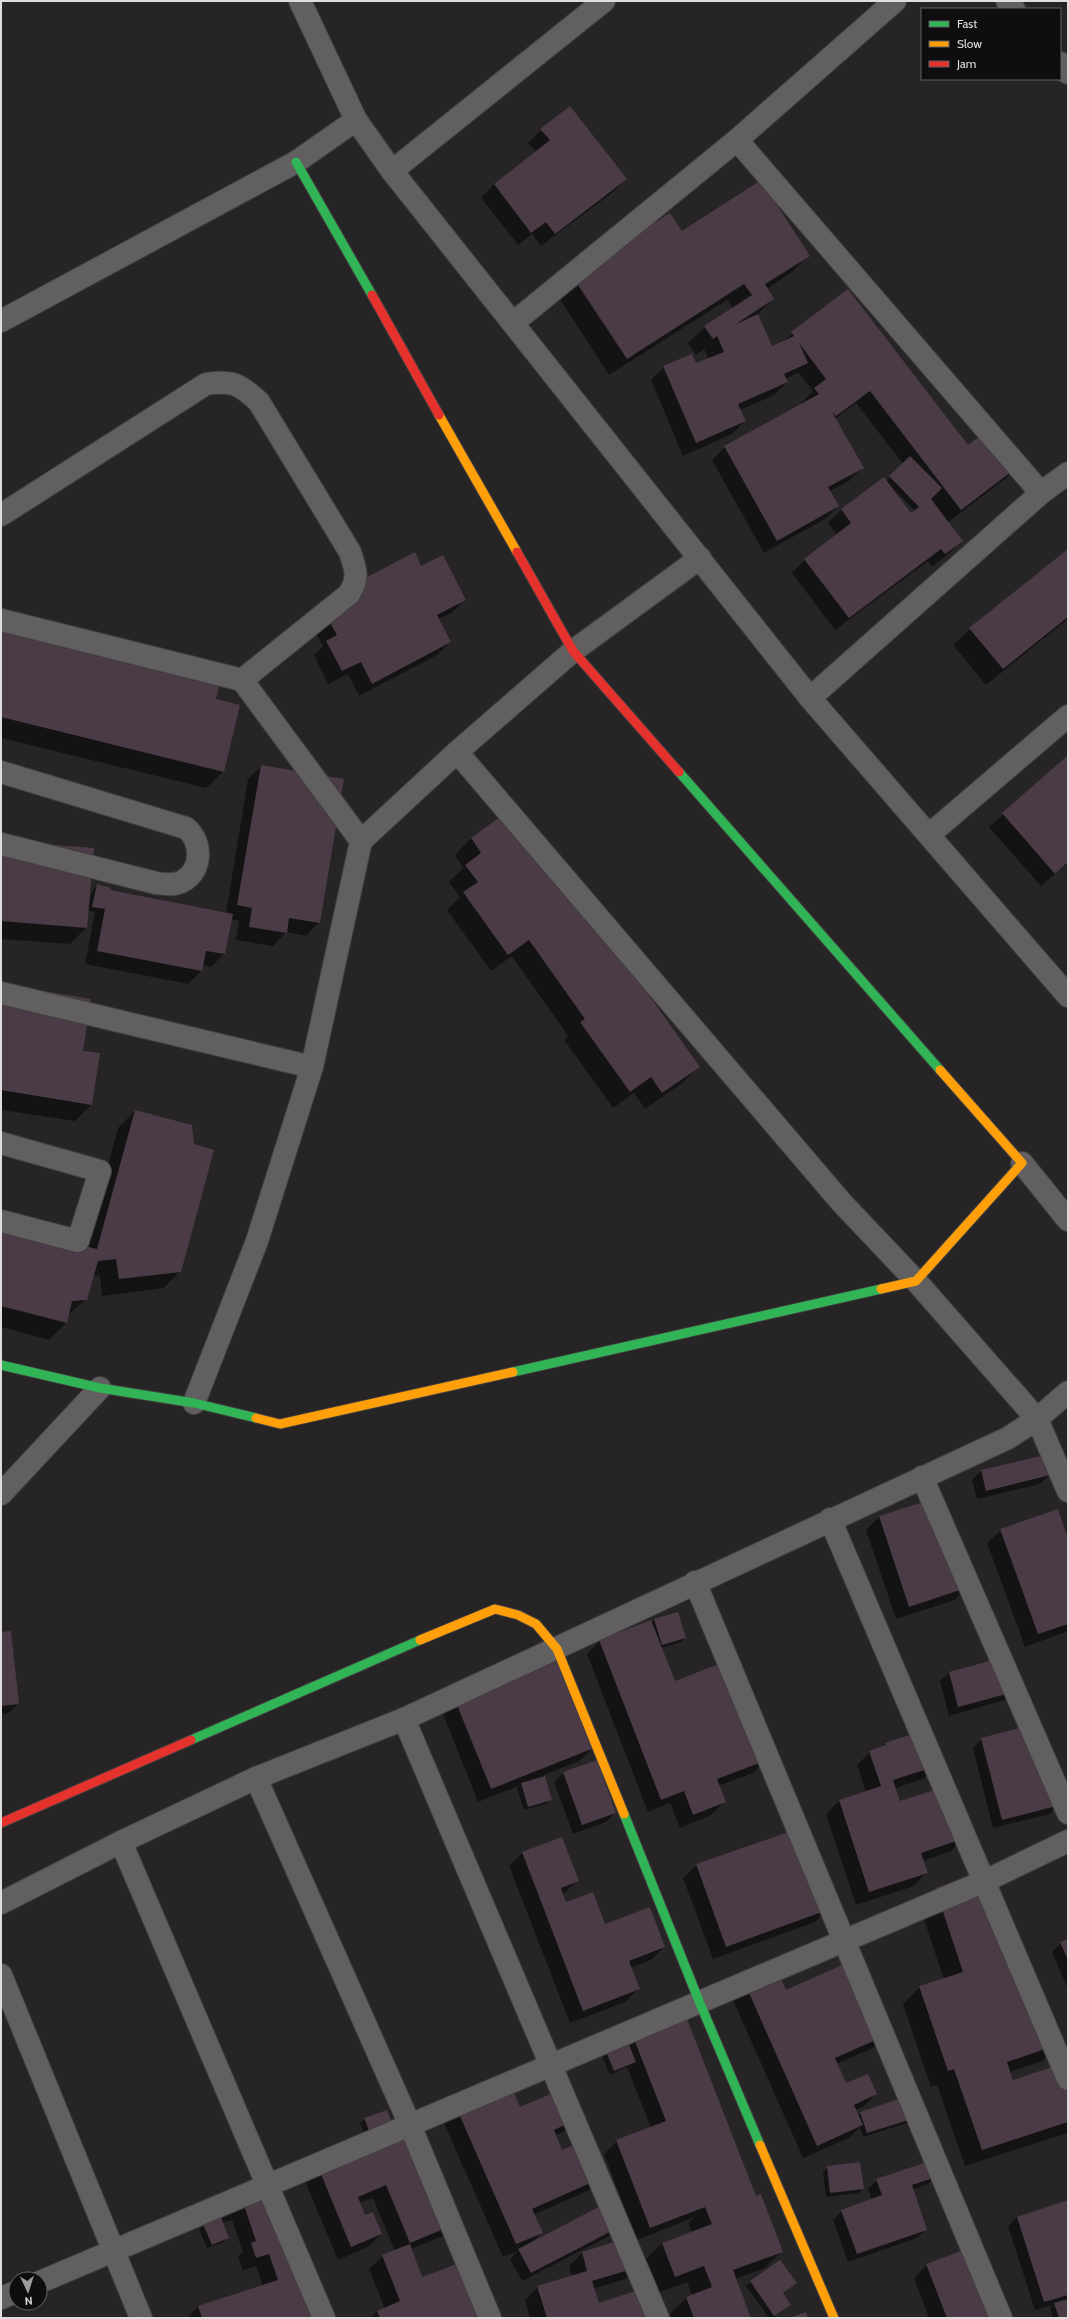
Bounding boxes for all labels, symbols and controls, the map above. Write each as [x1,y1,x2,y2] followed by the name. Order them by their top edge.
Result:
[921,8,1061,80] legend
[957,16,977,31] text: Fast
[957,36,982,51] text: Slow
[956,56,976,71] text: Jam
[8,2271,48,2311] north arrow
[24,2294,33,2308] text: N

